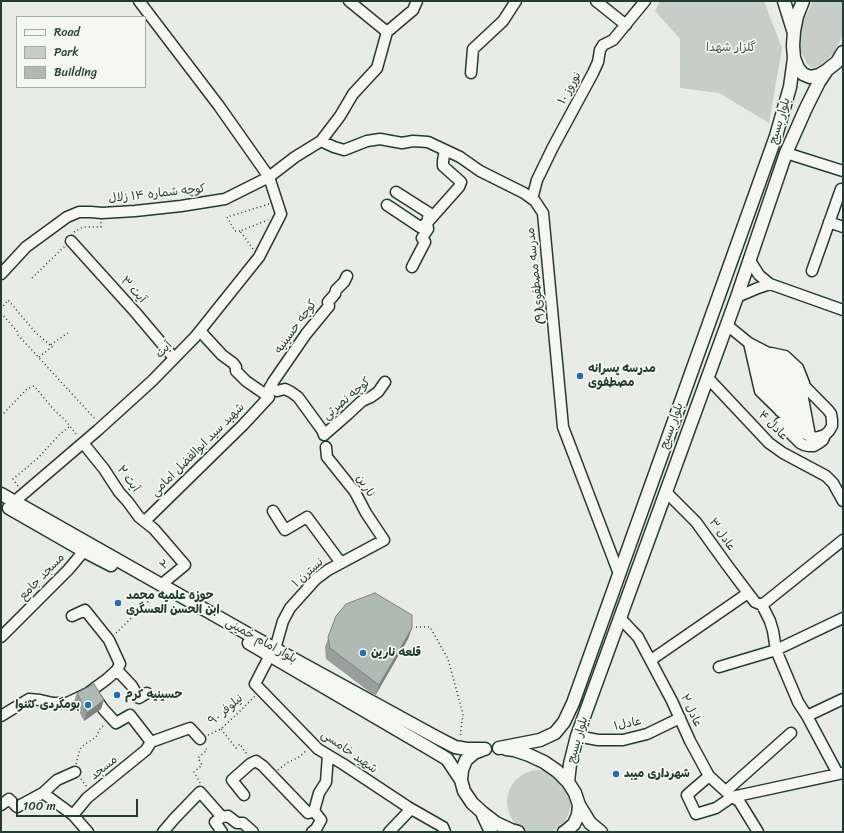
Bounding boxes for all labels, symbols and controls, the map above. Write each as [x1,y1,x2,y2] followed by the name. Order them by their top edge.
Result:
[16,16,146,88] legend
[54,21,80,43] text: Road
[54,41,79,63] text: Park
[706,41,756,55] park label: گلزار شهدا
[54,61,97,83] text: Building
[555,69,585,107] street label: نوروز ۱۰
[766,96,794,146] street label: بلوار بسیج
[108,182,206,206] street label: کوچه شماره ۱۴ زلال
[524,227,548,325] street label: مدرسه مصطفوی(۹)
[117,274,149,306] street label: آیت ۳
[272,297,320,357] street label: کوچه حسینیه
[153,338,175,362] street label: آیت
[588,362,656,390] place label: مدرسه پسرانه مصطفوی
[575,371,585,381] marker: مدرسه پسرانه مصطفوی
[320,375,374,423] street label: کوچه نصرتی
[148,400,248,500] street label: شهید سید ابوالفضل امامی
[657,401,687,451] street label: بلوار بسیج
[755,408,791,444] street label: عادل ۴
[114,463,142,495] street label: آیت ۲
[352,472,378,500] street label: نارین
[705,516,739,554] street label: عادل ۳
[16,551,68,603] street label: مسجد جامع
[289,555,327,591] street label: نسترن ۱
[157,557,173,573] street label: ۲
[126,589,220,617] place label: حوزه علمیه محمد ابن الحسن العسگری
[113,598,123,608] marker: حوزه علمیه محمد ابن الحسن العسگری
[223,615,299,667] street label: بلوار امام خمینی
[371,646,421,660] place label: قلعه نارین
[358,648,368,658] marker: قلعه نارین
[125,688,182,702] place label: حسینیه کرم
[112,690,122,700] marker: حسینیه کرم
[206,691,246,729] street label: نیلوفر ۹۰
[677,692,705,730] street label: عادل ۲
[15,698,80,712] place label: بومگردی کثنوا
[83,700,93,710] marker: بومگردی کثنوا
[613,714,643,734] street label: عادل۱
[564,715,592,765] street label: بلوار بسیج
[318,727,380,777] street label: شهید خامسی
[87,753,121,783] street label: مسجد
[624,767,690,781] place label: شهرداری میبد
[611,769,621,779] marker: شهرداری میبد
[18,791,140,817] scale bar
[23,795,56,817] text: 100 m

